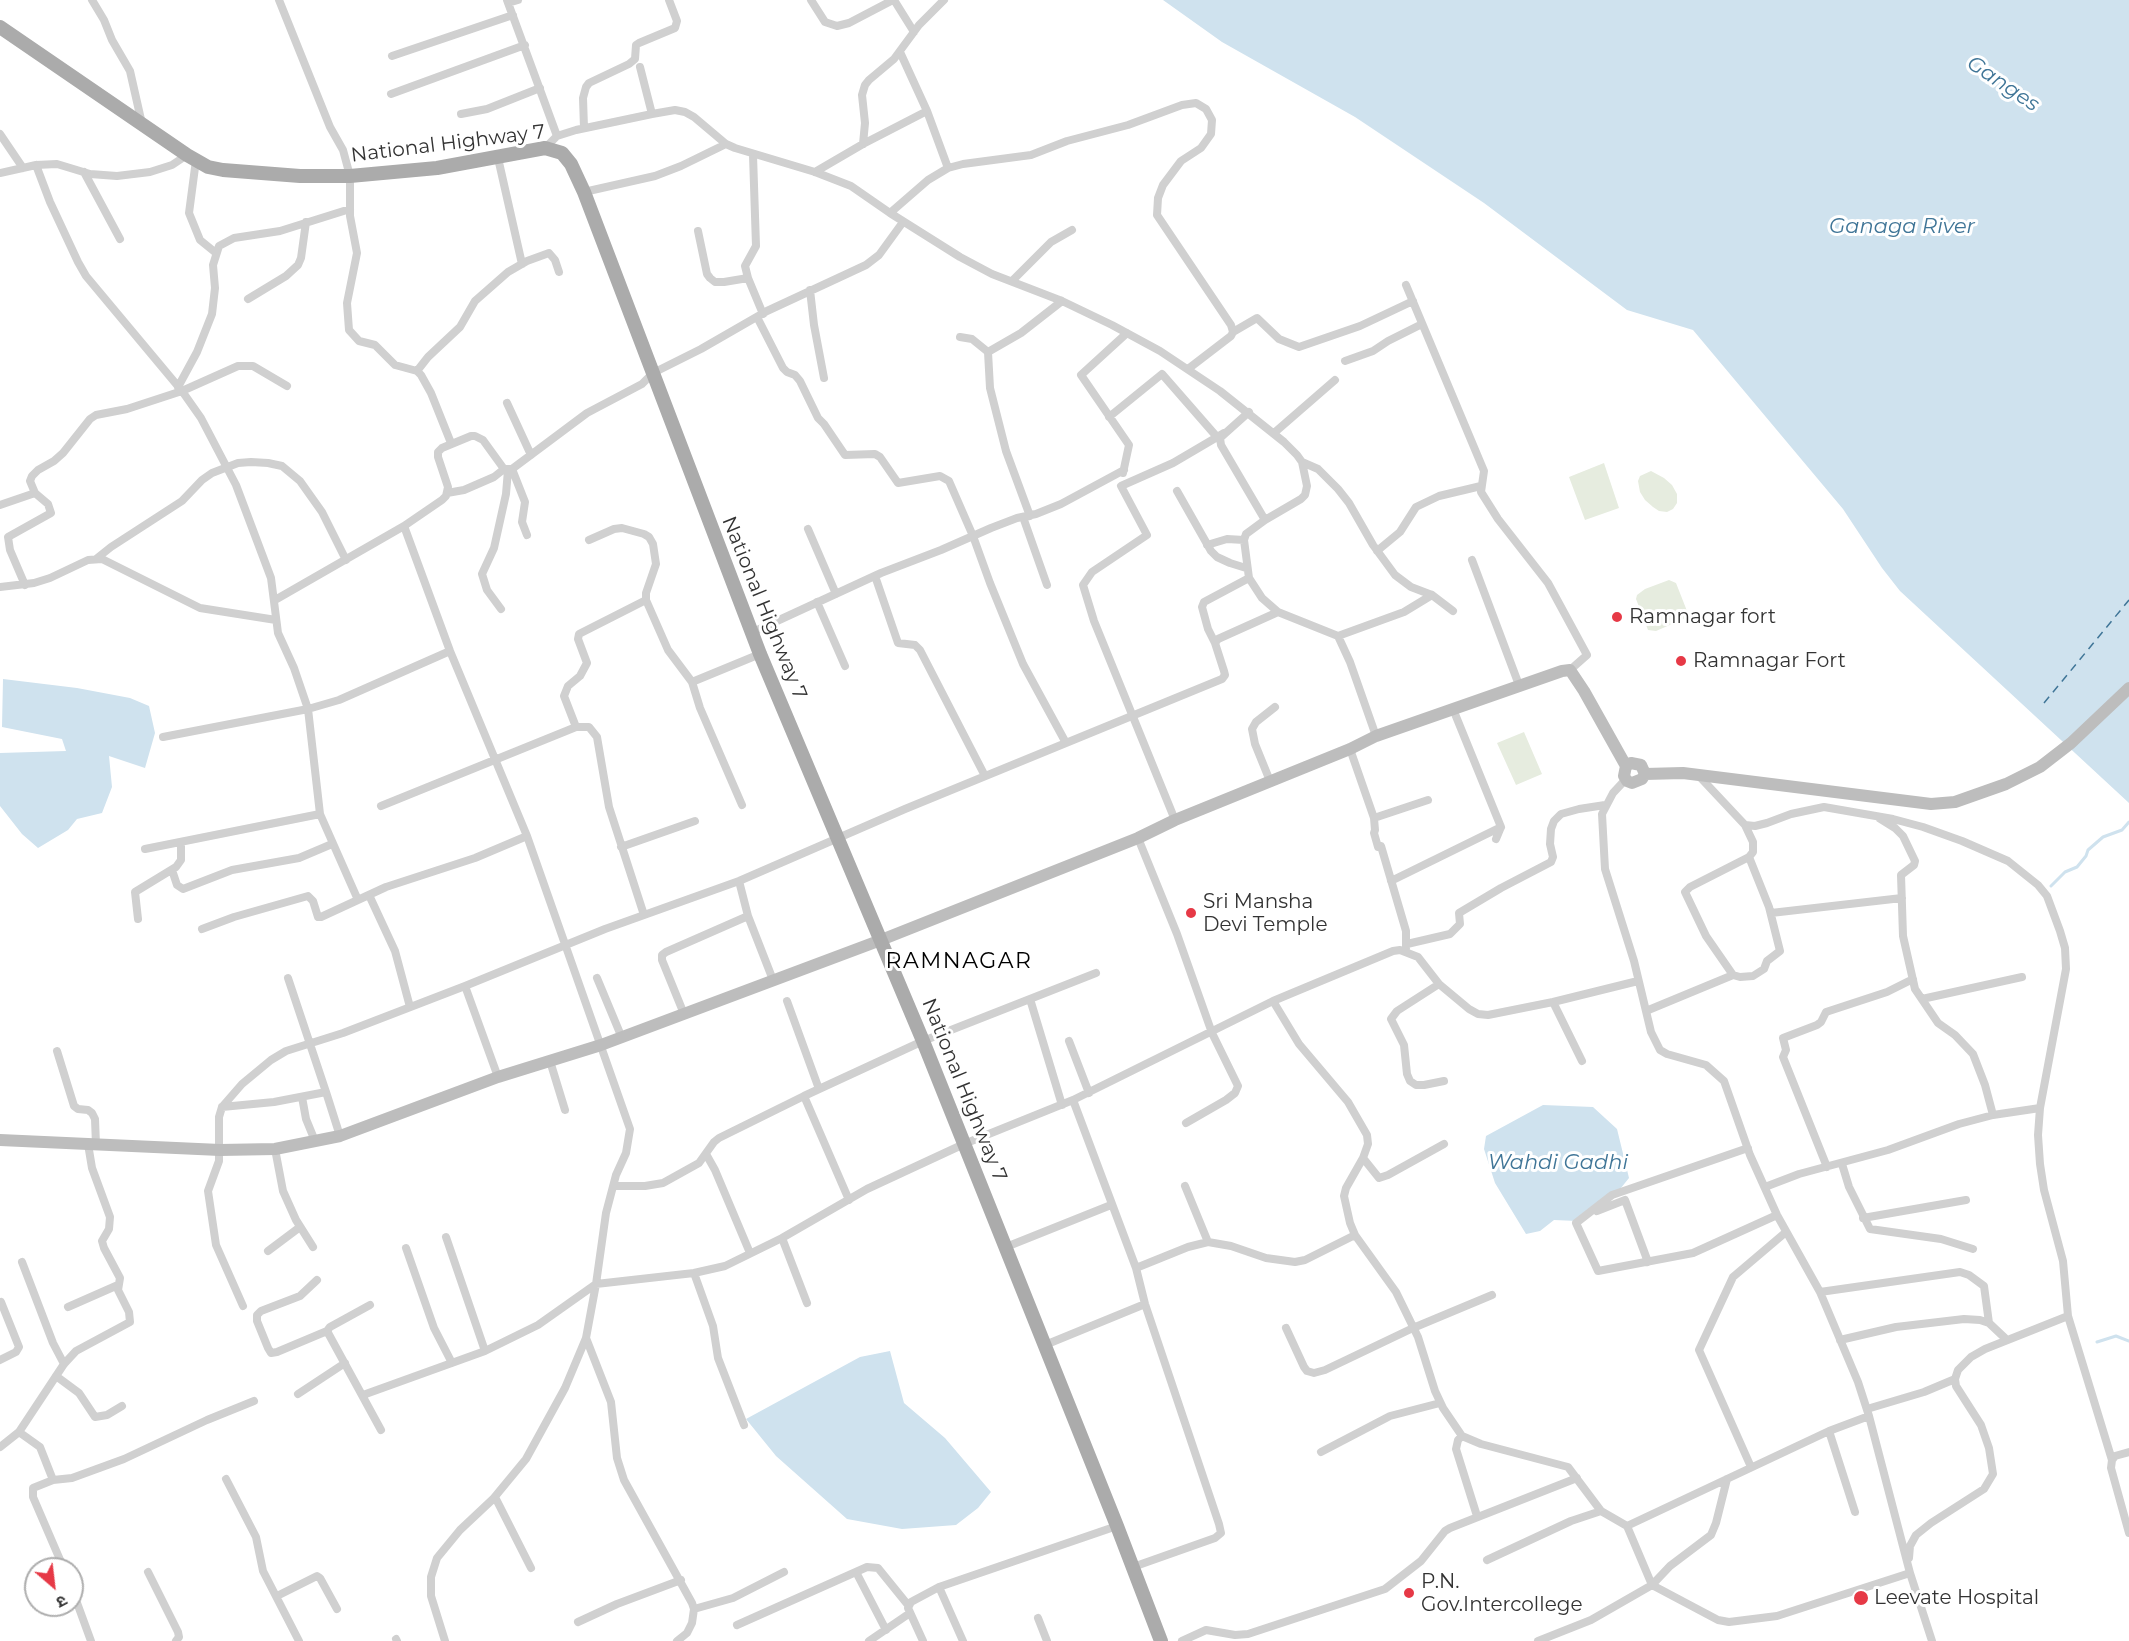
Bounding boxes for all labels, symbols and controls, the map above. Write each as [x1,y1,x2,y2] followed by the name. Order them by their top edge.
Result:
[1962,51,2044,117] water label: Ganges
[350,120,546,168] street label: National Highway 7
[1829,214,1975,240] water label: Ganaga River
[716,513,812,703] street label: National Highway 7
[1629,605,1776,629] place label: Ramnagar fort
[1610,610,1624,624] marker: Ramnagar fort
[1693,649,1846,673] place label: Ramnagar Fort
[1674,654,1688,668] marker: Ramnagar Fort
[1203,890,1328,937] place label: Sri Mansha Devi Temple
[1184,906,1198,920] marker: Sri Mansha Devi Temple
[886,949,1032,975] district label: RAMNAGAR
[916,995,1012,1185] street label: National Highway 7
[1488,1150,1628,1176] water label: Wahdi Gadhi
[24,1557,84,1617] north arrow
[1421,1570,1582,1617] place label: P.N. Gov.Intercollege
[1402,1586,1416,1600] marker: P.N. Gov.Intercollege
[1874,1586,2039,1610] place label: Leevate Hospital
[1852,1589,1870,1607] marker: Leevate Hospital
[53,1591,70,1612] text: उ

